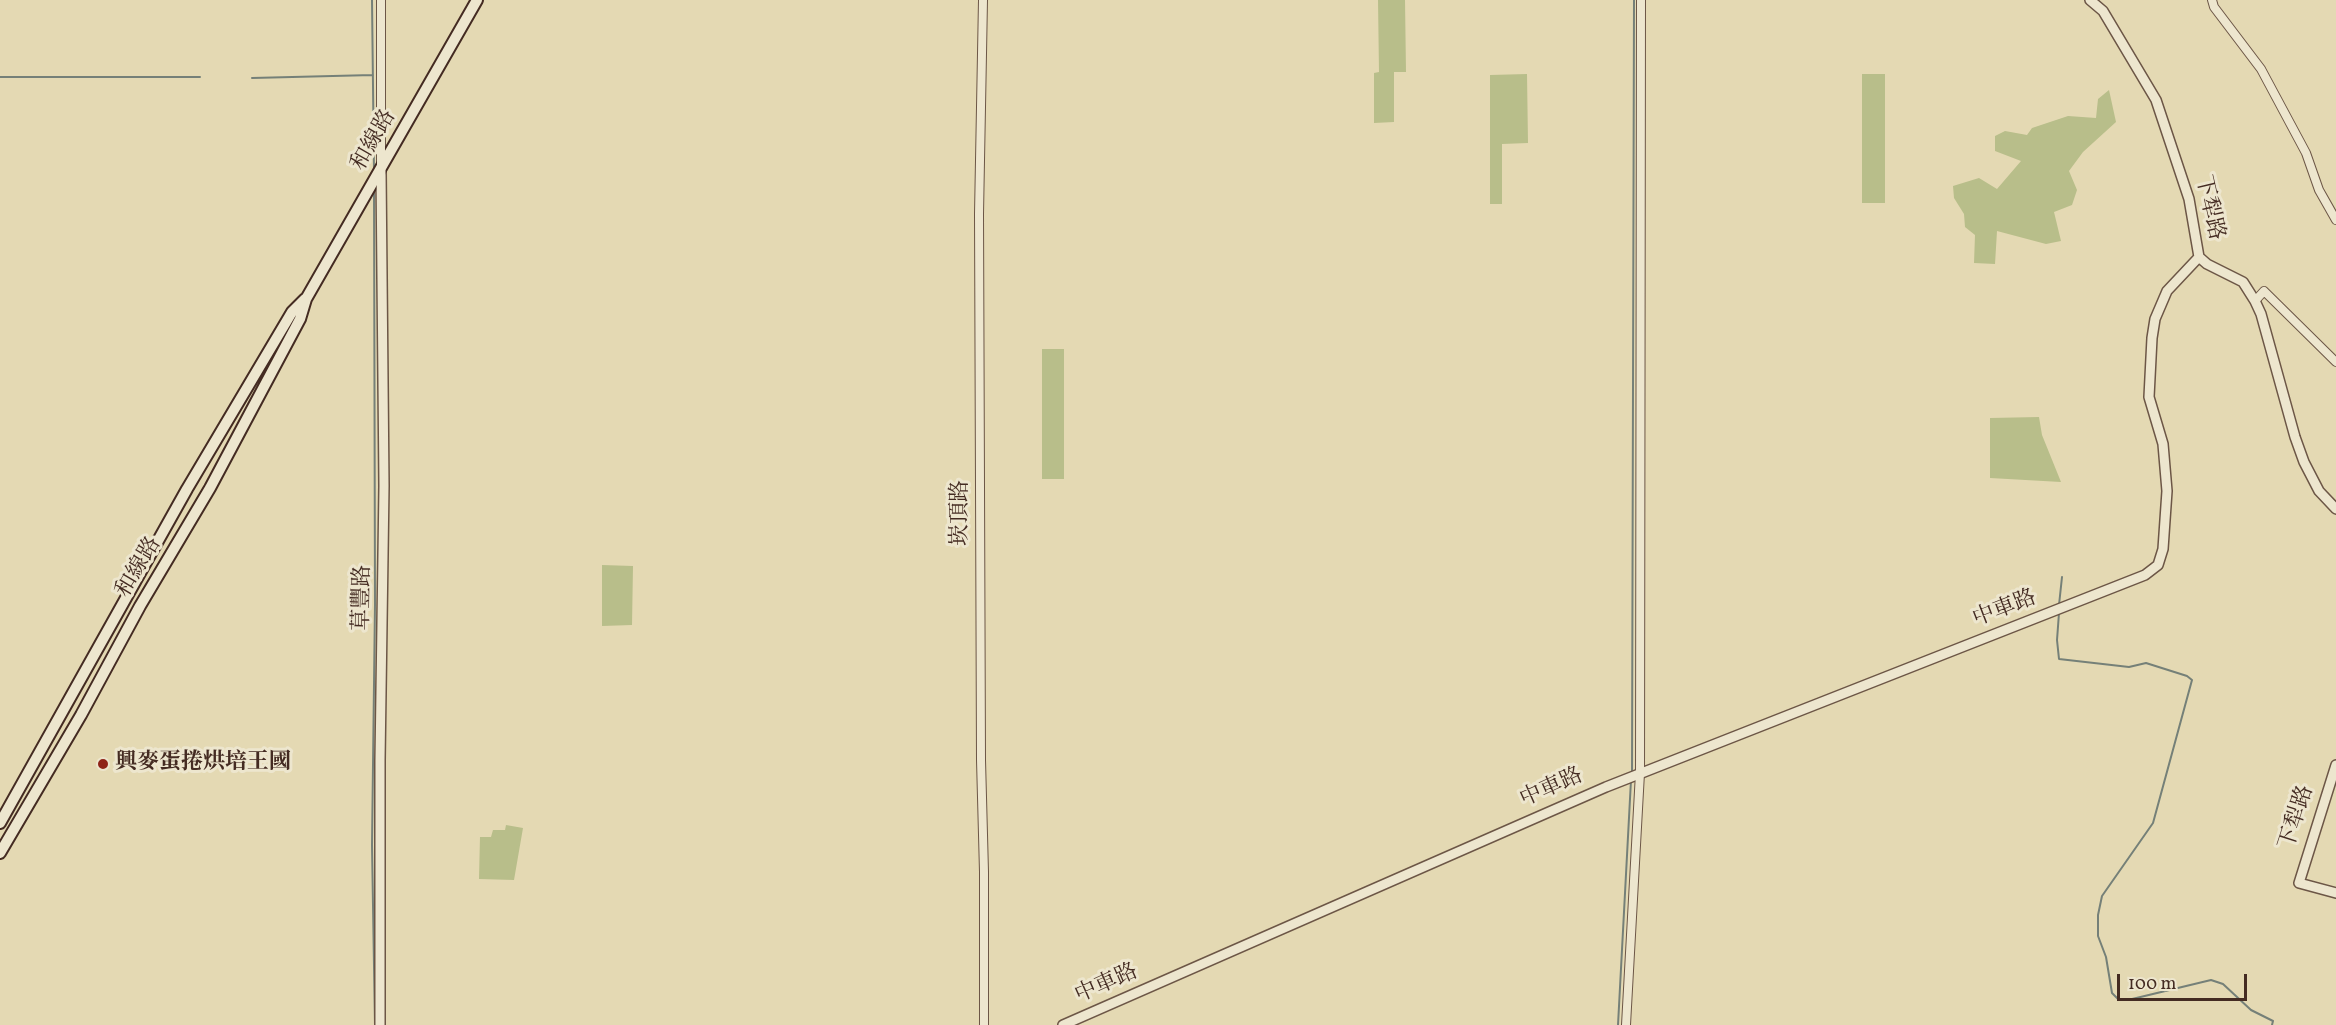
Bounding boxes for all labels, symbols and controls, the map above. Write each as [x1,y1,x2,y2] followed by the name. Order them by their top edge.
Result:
[347,106,403,176] street label: 和線路
[2188,173,2228,243] street label: 下犁路
[949,480,975,546] street label: 崁頂路
[112,533,168,603] street label: 和線路
[350,565,378,631] street label: 草豐路
[1969,586,2041,634] street label: 中車路
[115,751,291,777] place label: 興麥蛋捲烘培王國
[96,757,110,771] marker: 興麥蛋捲烘培王國
[1516,764,1588,814] street label: 中車路
[2275,783,2321,853] street label: 下犁路
[1071,960,1143,1010] street label: 中車路
[2120,962,2250,1000] scale bar
[2128,972,2177,997] text: 100 m

